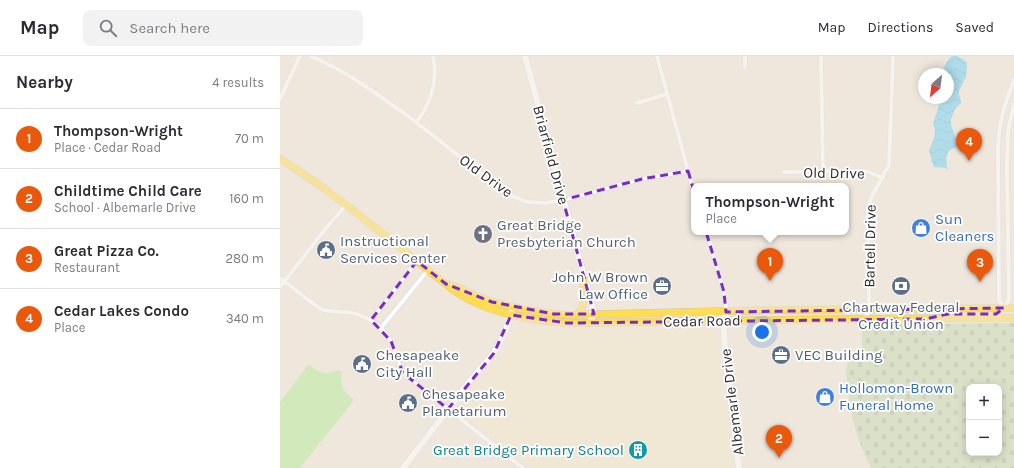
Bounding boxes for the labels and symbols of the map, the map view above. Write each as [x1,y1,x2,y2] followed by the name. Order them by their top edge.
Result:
[918,68,954,104] north arrow
[529,103,573,207] street label: Briarfield Drive
[956,128,982,161] pin: 4
[456,151,516,201] street label: Old Drive
[803,163,865,183] street label: Old Drive
[860,204,880,288] street label: Bartell Drive
[935,210,994,245] place label: Sun Cleaners
[497,216,636,251] place label: Great Bridge Presbyterian Church
[910,217,932,239] shop icon: Sun Cleaners
[472,223,494,245] church icon: Great Bridge Presbyterian Church
[340,232,446,267] place label: Instructional Services Center
[315,239,337,261] public building icon: Instructional Services Center
[757,248,783,281] pin: 1
[967,249,993,282] pin: 3
[552,268,648,303] place label: John W Brown Law Office
[651,275,673,297] office icon: John W Brown Law Office
[890,275,912,297] bank icon: Chartway Federal Credit Union
[843,298,959,333] place label: Chartway Federal Credit Union
[663,311,741,331] street label: Cedar Road
[752,322,772,342] your location
[770,344,792,366] office icon: VEC Building
[376,346,459,381] place label: Chesapeake City Hall
[795,346,883,364] place label: VEC Building
[717,347,747,457] street label: Albemarle Drive
[351,353,373,375] public building icon: Chesapeake City Hall
[839,379,953,414] place label: Hollomon-Brown Funeral Home
[422,385,506,420] place label: Chesapeake Planetarium
[814,386,836,408] shop icon: Hollomon-Brown Funeral Home
[397,392,419,414] public building icon: Chesapeake Planetarium
[766,425,792,458] pin: 2
[627,439,649,461] building icon: Great Bridge Primary School
[433,441,624,459] place label: Great Bridge Primary School

